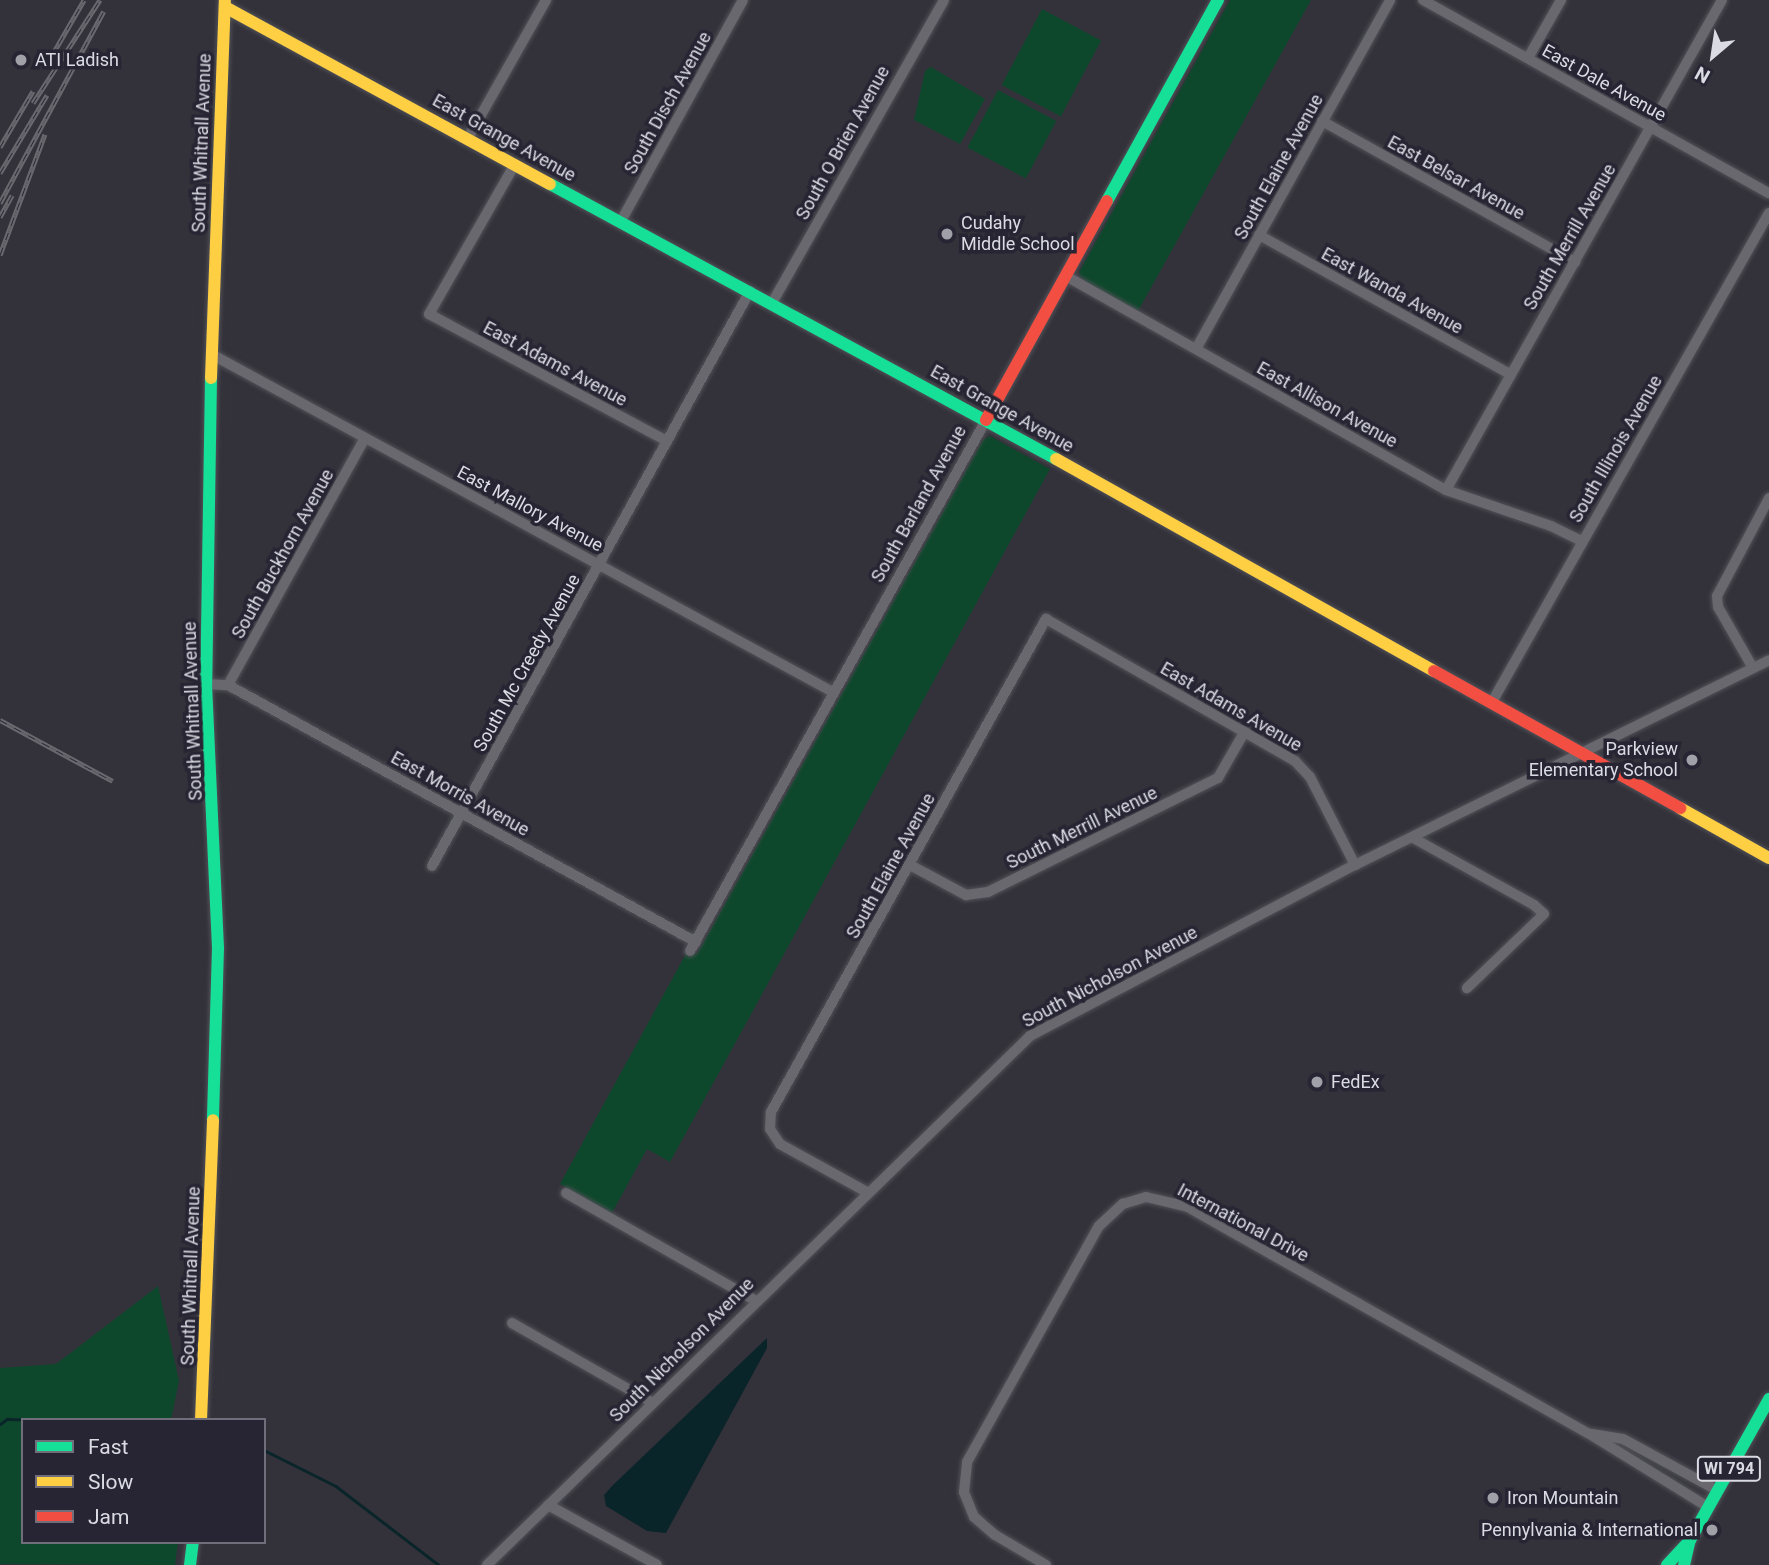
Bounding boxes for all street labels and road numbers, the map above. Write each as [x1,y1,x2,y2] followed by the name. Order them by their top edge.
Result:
[620,28,716,178] street label: South Disch Avenue
[1538,40,1670,126] street label: East Dale Avenue
[188,53,216,233] street label: South Whitnall Avenue
[792,62,894,224] street label: South O Brien Avenue
[429,90,579,186] street label: East Grange Avenue
[1230,91,1328,243] street label: South Elaine Avenue
[1384,131,1528,225] street label: East Belsar Avenue
[1519,160,1621,314] street label: South Merrill Avenue
[1318,243,1466,339] street label: East Wanda Avenue
[479,317,631,411] street label: East Adams Avenue
[1253,357,1401,453] street label: East Allison Avenue
[927,361,1077,457] street label: East Grange Avenue
[1565,372,1667,526] street label: South Illinois Avenue
[867,422,971,586] street label: South Barland Avenue
[453,461,607,557] street label: East Mallory Avenue
[227,466,339,642] street label: South Buckhorn Avenue
[469,571,585,755] street label: South Mc Creedy Avenue
[179,621,207,801] street label: South Whitnall Avenue
[1156,658,1306,756] street label: East Adams Avenue
[387,747,533,841] street label: East Morris Avenue
[1003,782,1161,874] street label: South Merrill Avenue
[842,790,940,942] street label: South Elaine Avenue
[1019,922,1201,1032] street label: South Nicholson Avenue
[1174,1179,1312,1267] street label: International Drive
[177,1186,205,1366] street label: South Whitnall Avenue
[605,1273,759,1427] street label: South Nicholson Avenue
[1696,1456,1762,1482] road number: WI 794

